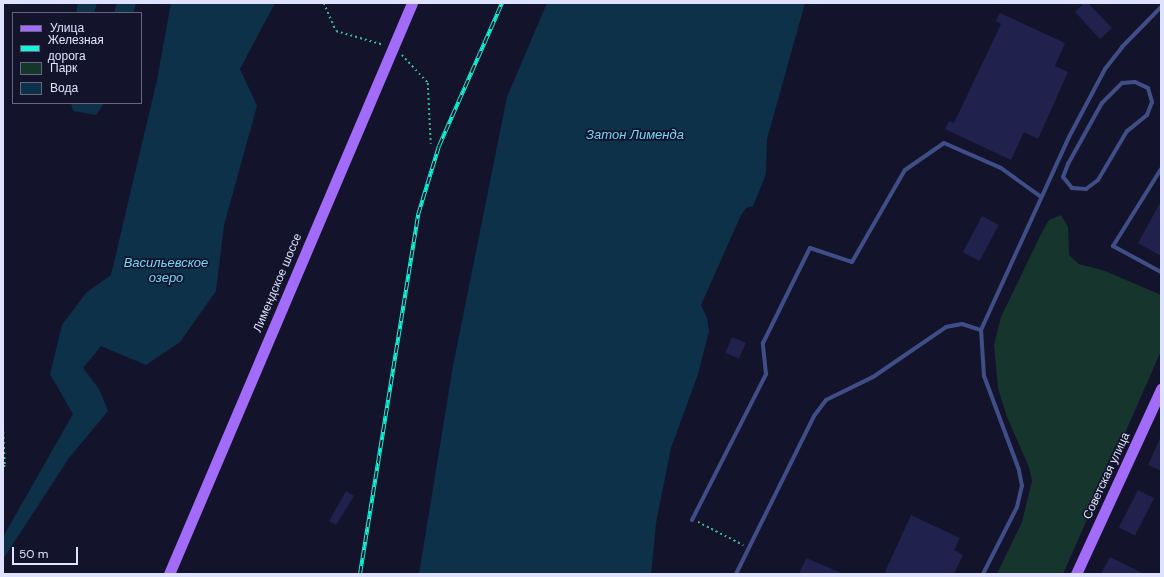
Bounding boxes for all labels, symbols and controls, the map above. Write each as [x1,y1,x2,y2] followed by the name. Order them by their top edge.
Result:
[12,12,142,104] legend
[50,20,84,36] text: Улица
[48,32,104,64] text: Железная дорога
[50,60,77,76] text: Парк
[50,80,78,96] text: Вода
[586,127,684,143] water label: Затон Лименда
[251,231,305,335] street label: Лимендское шоссе
[124,256,208,287] water label: Васильевское озеро
[1081,430,1133,522] street label: Советская улица
[14,539,80,565] scale bar
[19,546,48,562] text: 50 m

